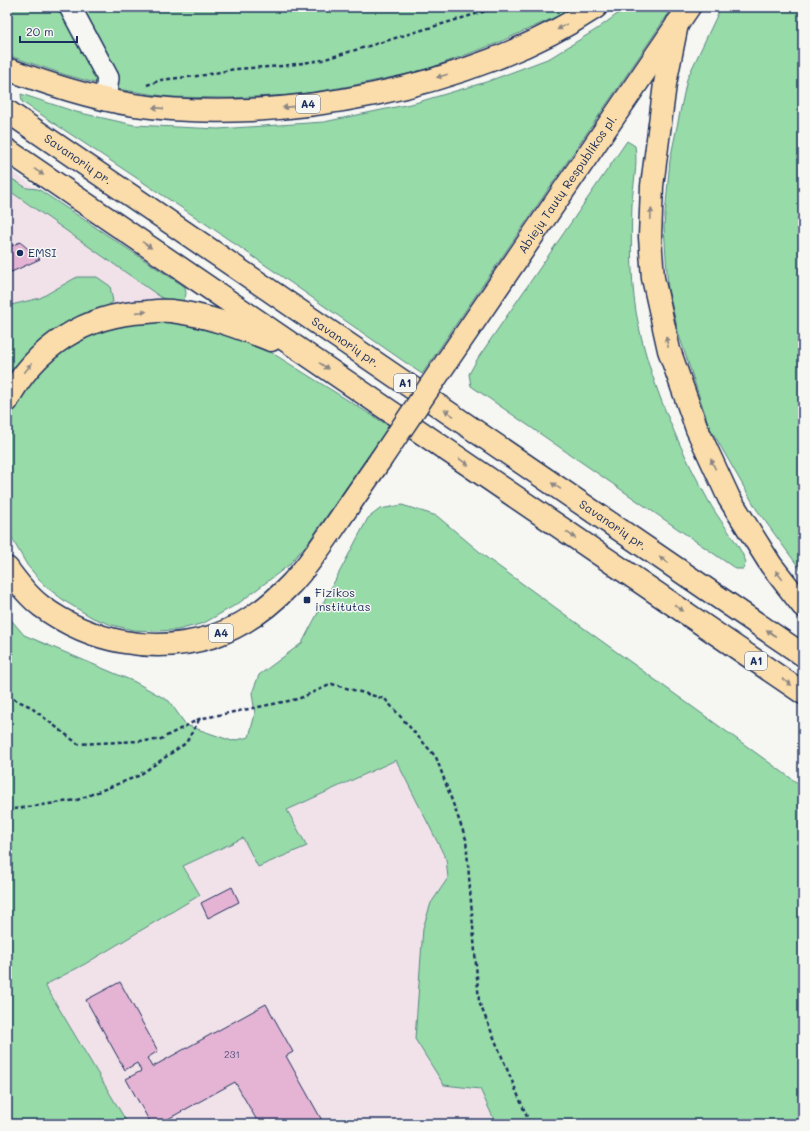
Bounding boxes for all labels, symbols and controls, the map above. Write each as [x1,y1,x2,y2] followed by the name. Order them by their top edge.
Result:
[20,18,77,44] scale bar
[26,23,54,39] text: 20 m
[557,23,568,30] one-way arrow
[436,73,448,79] one-way arrow
[296,95,320,113] road number: A4
[282,103,294,110] one-way arrow
[152,104,164,111] one-way arrow
[514,111,620,256] street label: Abiejų Tautų Respublikos pl.
[41,130,116,188] street label: Savanorių pr.
[34,168,44,176] one-way arrow
[648,207,654,220] one-way arrow
[142,241,152,249] one-way arrow
[28,244,56,260] place label: EMSI
[15,248,25,258] marker: EMSI
[135,309,147,316] one-way arrow
[309,313,383,370] street label: Savanorių pr.
[664,336,670,348] one-way arrow
[319,362,329,370] one-way arrow
[24,363,33,374] one-way arrow
[394,374,416,392] road number: A1
[444,409,454,417] one-way arrow
[459,458,469,466] one-way arrow
[710,458,716,469] one-way arrow
[551,482,561,490] one-way arrow
[576,495,651,553] street label: Savanorių pr.
[566,531,576,539] one-way arrow
[658,556,669,564] one-way arrow
[775,570,783,581] one-way arrow
[315,584,371,614] place label: Fizikos institutas
[302,595,312,605] marker: Fizikos institutas
[673,604,684,612] one-way arrow
[209,624,233,642] road number: A4
[766,629,776,637] one-way arrow
[745,652,767,670] road number: A1
[781,678,792,686] one-way arrow
[224,1047,240,1061] house number: 231

